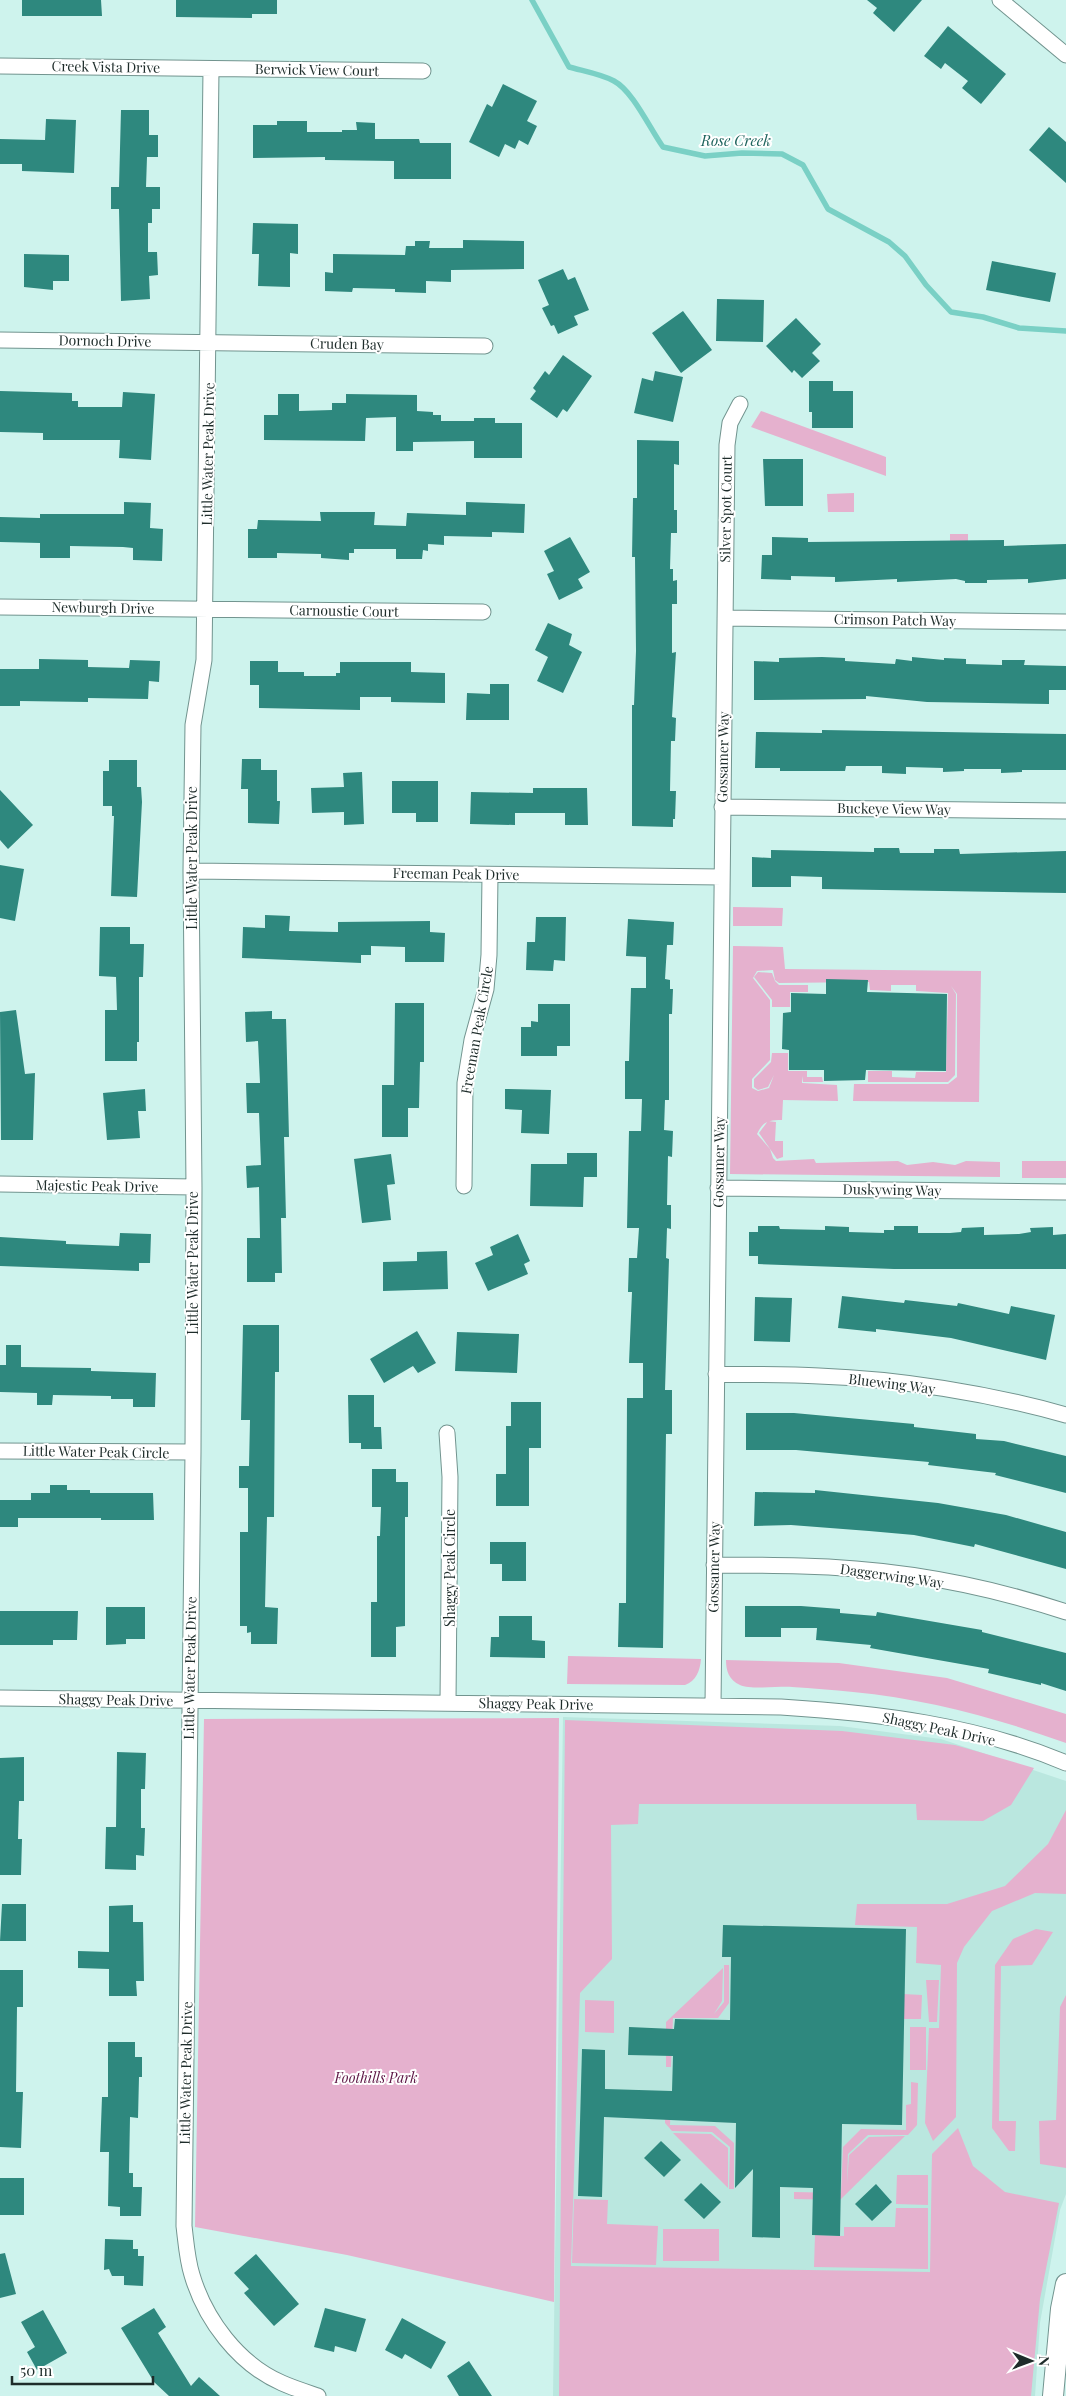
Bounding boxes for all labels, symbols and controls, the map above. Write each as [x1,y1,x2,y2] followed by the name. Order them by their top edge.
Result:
[52,56,160,77] street label: Creek Vista Drive
[255,59,380,80] street label: Berwick View Court
[700,130,771,150] water label: Rose Creek
[58,330,152,351] street label: Dornoch Drive
[310,333,384,354] street label: Cruden Bay
[197,382,218,526] street label: Little Water Peak Drive
[715,454,736,563] street label: Silver Spot Court
[51,597,155,618] street label: Newburgh Drive
[289,600,400,621] street label: Carnoustie Court
[834,609,956,630] street label: Crimson Patch Way
[712,711,733,803] street label: Gossamer Way
[182,786,201,930] street label: Little Water Peak Drive
[837,798,951,819] street label: Buckeye View Way
[393,863,520,884] street label: Freeman Peak Drive
[456,964,497,1096] street label: Freeman Peak Circle
[708,1116,729,1208] street label: Gossamer Way
[35,1175,159,1196] street label: Majestic Peak Drive
[842,1179,942,1200] street label: Duskywing Way
[183,1191,202,1335] street label: Little Water Peak Drive
[848,1369,936,1398] street label: Bluewing Way
[23,1441,169,1462] street label: Little Water Peak Circle
[440,1509,459,1627] street label: Shaggy Peak Circle
[703,1521,724,1613] street label: Gossamer Way
[839,1559,945,1592] street label: Daggerwing Way
[179,1596,200,1740] street label: Little Water Peak Drive
[58,1689,174,1710] street label: Shaggy Peak Drive
[478,1693,594,1714] street label: Shaggy Peak Drive
[881,1707,997,1750] street label: Shaggy Peak Drive
[175,2001,196,2145] street label: Little Water Peak Drive
[334,2068,417,2087] park label: Foothills Park
[1006,2336,1056,2386] north arrow
[12,2354,154,2386] scale bar
[1035,2356,1054,2366] text: N
[20,2360,53,2380] text: 50 m

